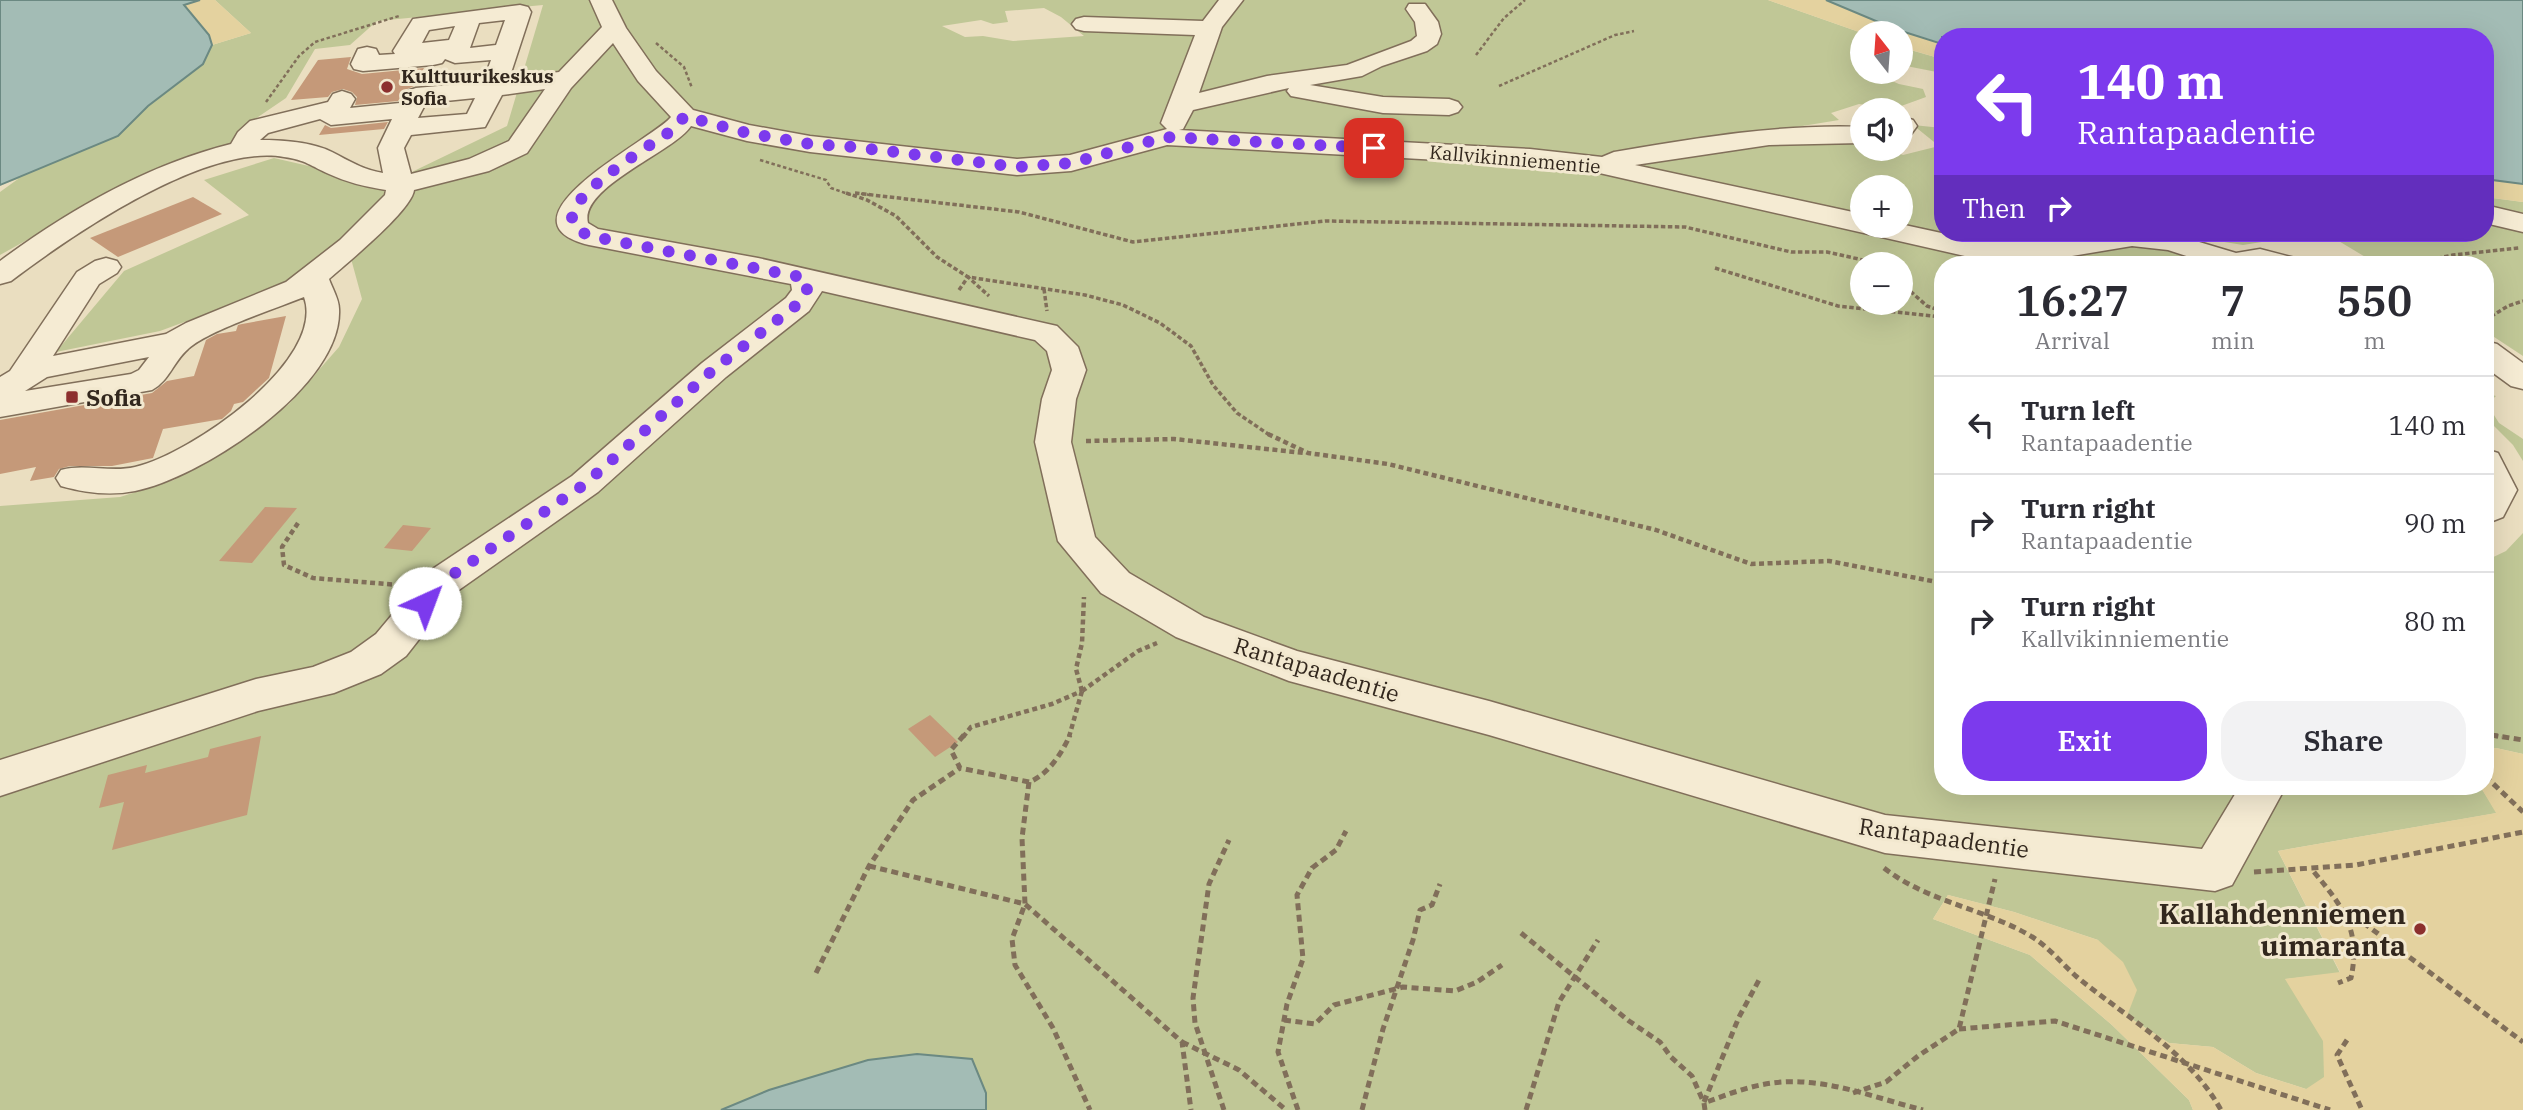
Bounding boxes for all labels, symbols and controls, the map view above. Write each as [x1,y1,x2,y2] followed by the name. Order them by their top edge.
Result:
[1850,21,1913,84] north arrow
[1850,21,1913,315] map controls
[2077,49,2224,112] text: 140 m
[1962,56,2053,147] icon: left
[401,64,554,110] place label: Kulttuurikeskus Sofia
[379,79,395,95] marker: Kulttuurikeskus Sofia
[1850,98,1913,161] button: sound
[2077,111,2316,153] text: Rantapaadentie
[1344,118,1404,178] pin
[1355,129,1393,167] icon: arrive
[1428,140,1602,178] street label: Kallvikinniementie
[1850,175,1913,238] button: +
[2040,189,2078,227] icon: right
[1962,191,2026,225] text: Then
[1850,252,1913,315] button: −
[2016,273,2129,328] text: 16:27
[2220,273,2245,328] text: 7
[2337,273,2412,328] text: 550
[2035,325,2110,355] text: Arrival
[2211,325,2255,355] text: min
[2363,325,2385,355] text: m
[86,382,142,412] place label: Sofia
[64,389,80,405] marker: Sofia
[2021,393,2135,427] text: Turn left
[1962,406,2000,444] icon: left
[2388,408,2466,442] text: 140 m
[2021,427,2193,457] text: Rantapaadentie
[2021,491,2155,525] text: Turn right
[1962,504,2000,542] icon: right
[2404,506,2466,540] text: 90 m
[2021,525,2193,555] text: Rantapaadentie
[388,566,462,640] position arrow
[2021,589,2155,623] text: Turn right
[1962,602,2000,640] icon: right
[2404,604,2466,638] text: 80 m
[2021,623,2229,653] text: Kallvikinniementie
[1231,630,1403,708] street label: Rantapaadentie
[1962,701,2207,781] button: Exit
[2221,701,2466,781] button: Share
[1857,810,2031,864] street label: Rantapaadentie
[2159,895,2406,964] place label: Kallahdenniemen uimaranta
[2412,921,2428,937] marker: Kallahdenniemen uimaranta

